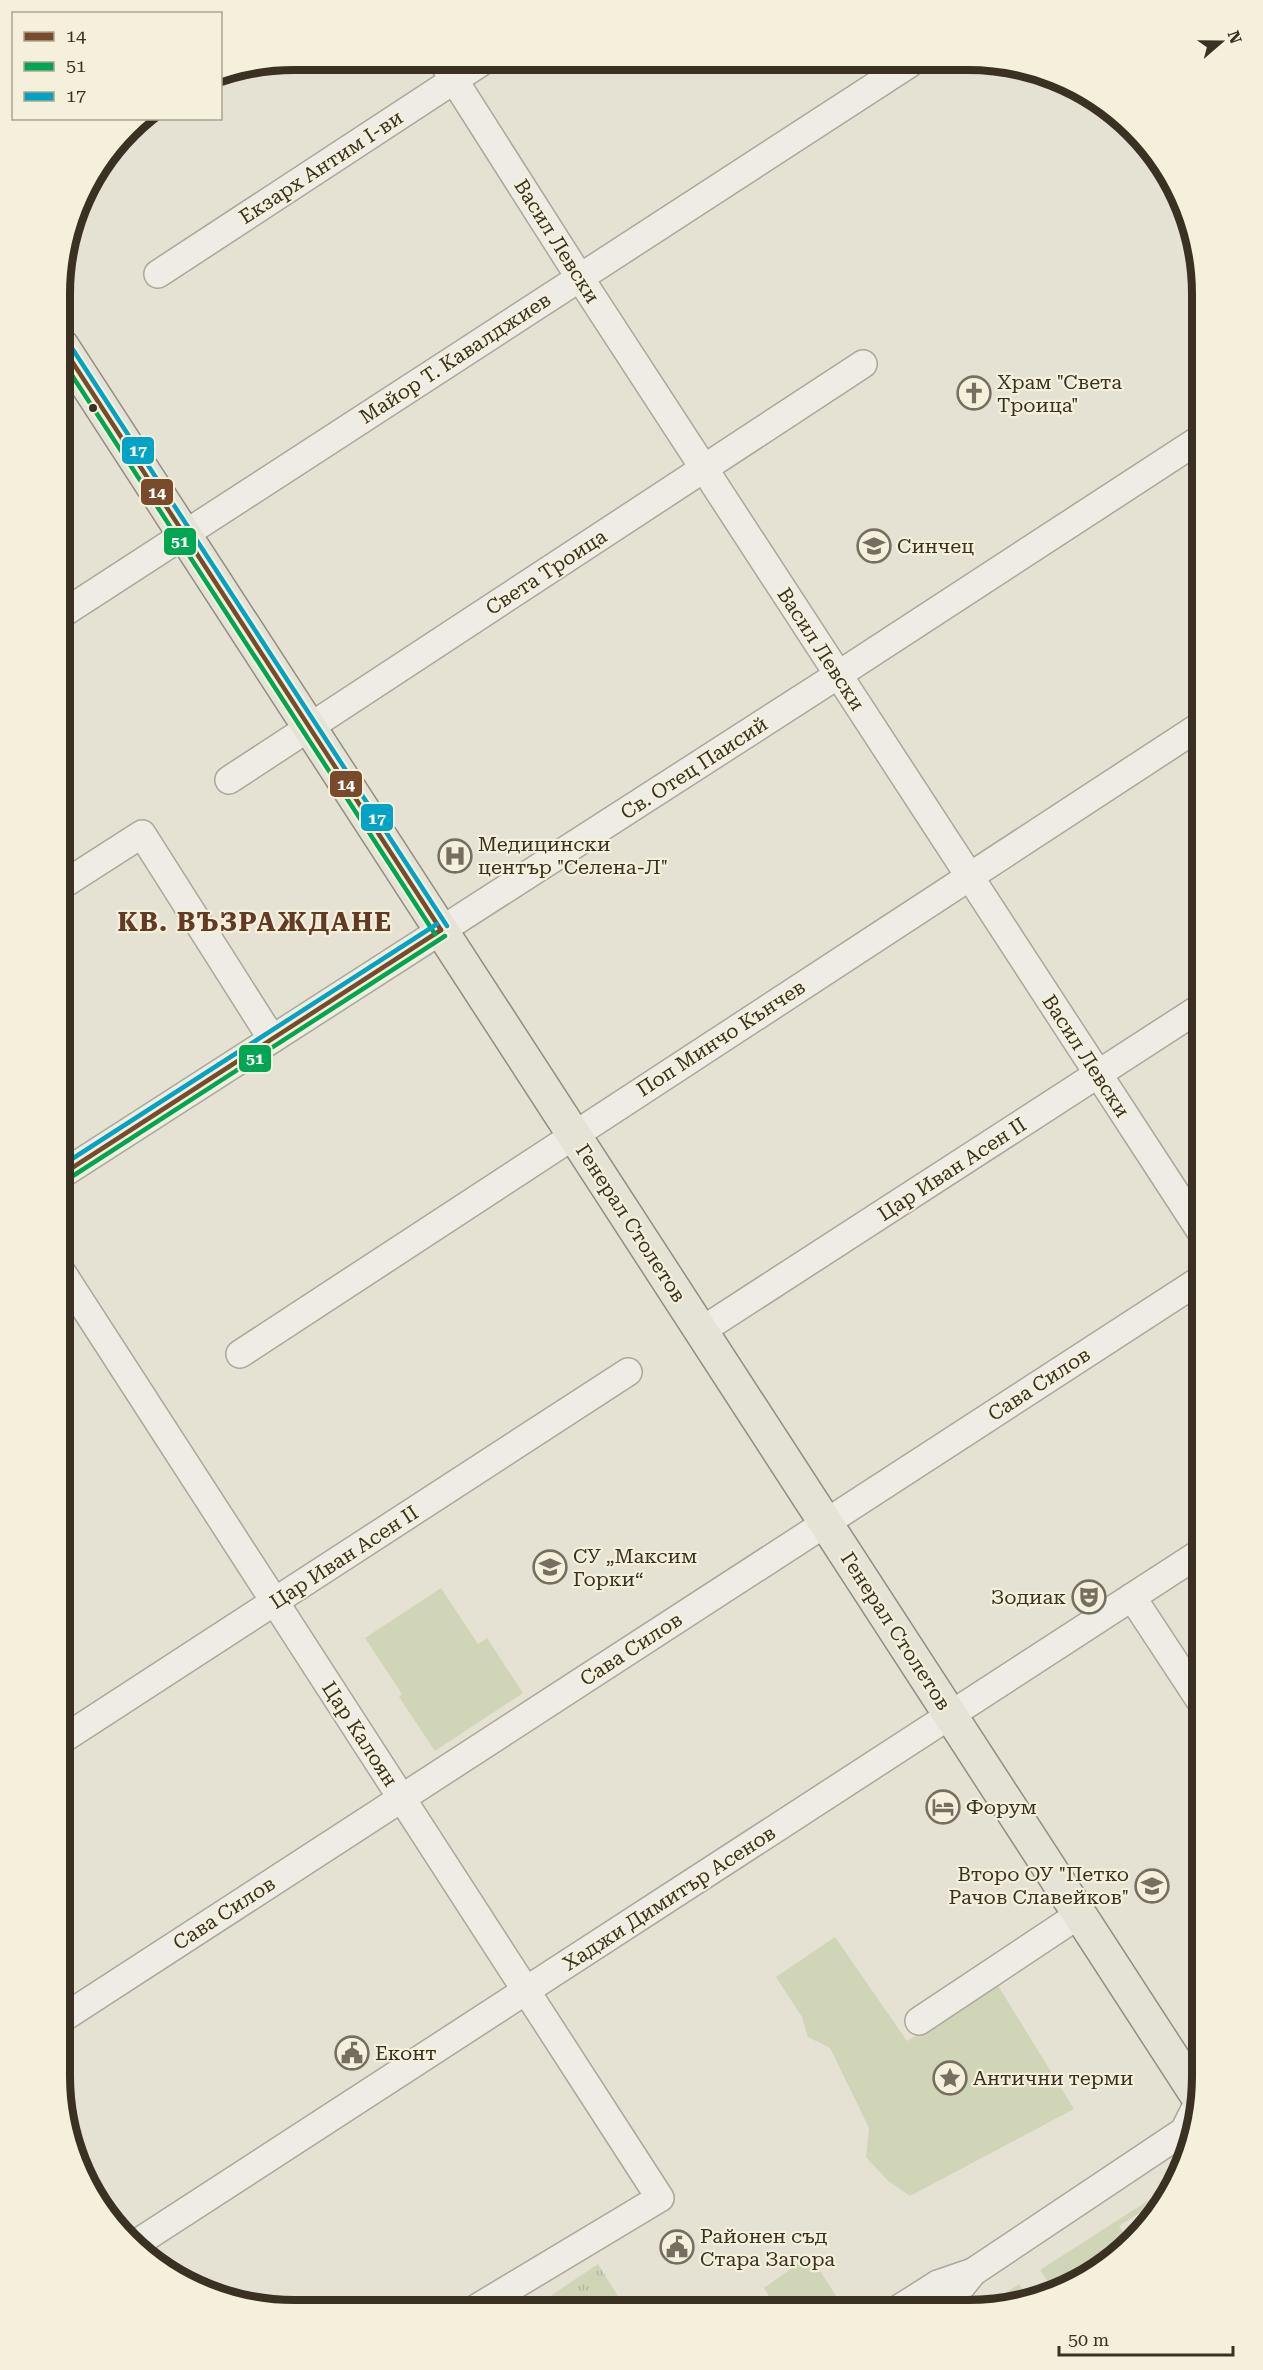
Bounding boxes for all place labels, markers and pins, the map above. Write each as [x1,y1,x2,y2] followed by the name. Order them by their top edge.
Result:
[997,370,1122,417] place label: Храм "Света Троица"
[956,375,992,411] church icon: Храм "Света Троица"
[87,402,99,414] unlabelled marker
[856,528,892,564] school or university icon: Синчец
[897,534,974,558] place label: Синчец
[478,832,668,879] place label: Медицински център "Селена-Л"
[437,838,473,874] hospital icon: Медицински център "Селена-Л"
[573,1544,697,1591] place label: СУ „Максим Горки“
[532,1549,568,1585] school or university icon: СУ „Максим Горки“
[1071,1579,1107,1615] theatre icon: Зодиак
[991,1585,1066,1609] place label: Зодиак
[925,1789,961,1825] hotel icon: Форум
[966,1795,1037,1819] place label: Форум
[949,1862,1129,1909] place label: Второ ОУ "Петко Рачов Славейков"
[1134,1868,1170,1904] school or university icon: Второ ОУ "Петко Рачов Славейков"
[334,2035,370,2071] public building icon: Еконт
[375,2041,437,2065] place label: Еконт
[932,2060,968,2096] place icon: Антични терми
[973,2066,1133,2090] place label: Антични терми
[700,2224,835,2271] place label: Районен съд Стара Загора
[659,2229,695,2265] public building icon: Районен съд Стара Загора

